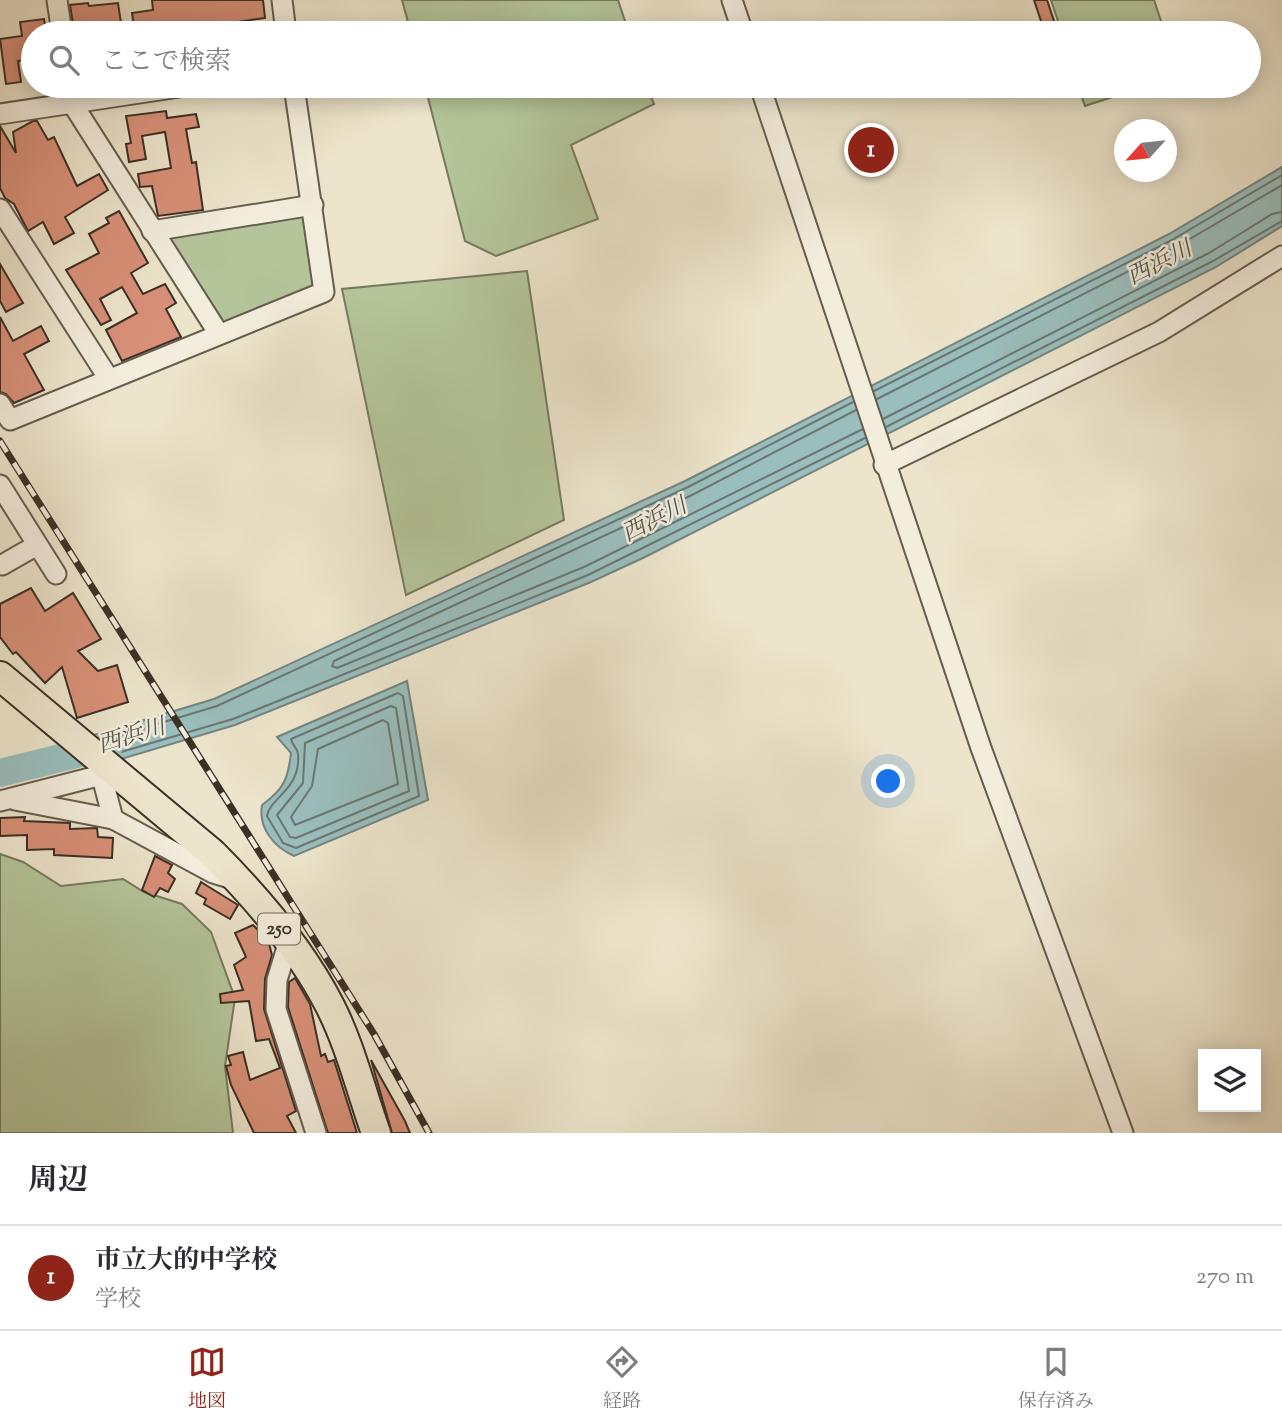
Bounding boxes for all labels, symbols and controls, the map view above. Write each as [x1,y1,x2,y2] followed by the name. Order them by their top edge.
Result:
[21,21,1261,98] search box
[45,41,83,79] icon: search
[101,44,231,81] text: ここで検索
[1114,119,1177,182] north arrow
[848,124,894,176] pin: 1
[1122,232,1201,294] water label: 西浜川
[617,489,696,551] water label: 西浜川
[94,710,173,763] water label: 西浜川
[871,764,905,798] your location
[258,914,300,945] road number: 250
[1198,1049,1261,1112] map controls
[1198,1049,1261,1112] button: layers
[28,1160,88,1203] text: 周辺
[95,1243,277,1280] text: 市立大的中学校
[47,1261,55,1294] text: 1
[1196,1261,1254,1294] text: 270 m
[95,1284,141,1317] text: 学校
[188,1343,226,1416] tab: 地図
[603,1343,641,1416] tab: 経路
[1018,1343,1094,1416] tab: 保存済み

